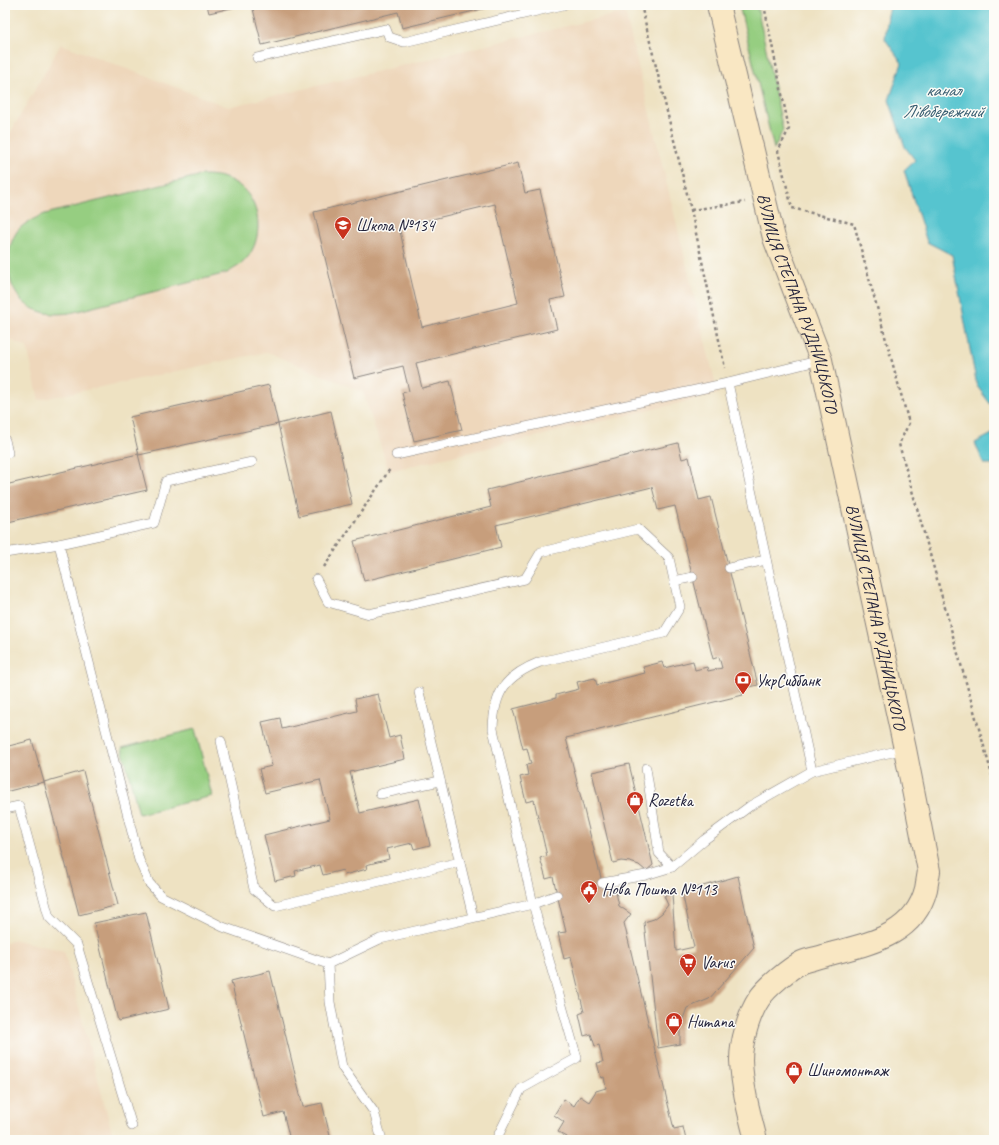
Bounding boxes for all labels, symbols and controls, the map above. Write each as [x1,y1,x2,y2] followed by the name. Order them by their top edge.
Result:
[903,79,986,122] water label: канал Лівобережний
[753,191,843,417] street label: ВУЛИЦЯ СТЕПАНА РУДНИЦЬКОГО
[333,215,353,240] school or university icon: Школа №134
[356,215,437,236] place label: Школа №134
[841,502,911,734] street label: ВУЛИЦЯ СТЕПАНА РУДНИЦЬКОГО
[733,670,753,695] bank icon: УкрСиббанк
[756,670,822,691] place label: УкрСиббанк
[625,790,645,815] shop icon: Rozetka
[648,790,695,811] place label: Rozetka
[579,879,599,904] public building icon: Нова Пошта №113
[602,879,718,900] place label: Нова Пошта №113
[678,952,698,977] supermarket icon: Varus
[701,952,735,973] place label: Varus
[664,1011,684,1036] shop icon: Humana
[687,1011,736,1032] place label: Humana
[784,1060,804,1085] shop icon: Шиномонтаж
[807,1060,891,1081] place label: Шиномонтаж

